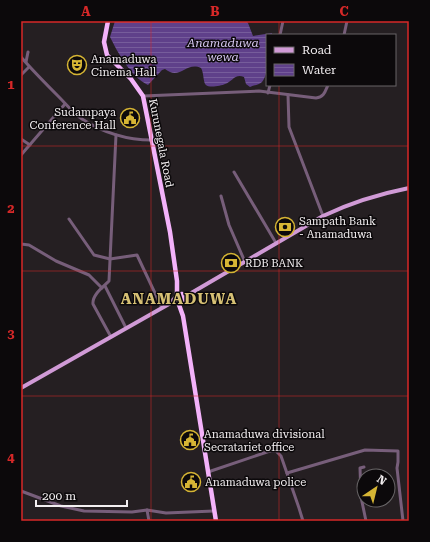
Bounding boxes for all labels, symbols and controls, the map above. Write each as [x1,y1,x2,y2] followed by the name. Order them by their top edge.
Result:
[81,4,91,19] text: A
[210,4,220,19] text: B
[339,4,349,19] text: C
[266,34,396,86] legend
[186,36,259,64] water label: Anamaduwa wewa
[302,43,332,57] text: Road
[91,53,157,79] place label: Anamaduwa Cinema Hall
[66,54,88,76] theatre icon: Anamaduwa Cinema Hall
[302,63,336,77] text: Water
[7,77,15,92] text: 1
[146,97,176,189] street label: Kurunegala Road
[30,106,117,132] place label: Sudampaya Conference Hall
[119,107,141,129] public building icon: Sudampaya Conference Hall
[7,201,15,216] text: 2
[299,215,376,241] place label: Sampath Bank - Anamaduwa
[274,216,296,238] bank icon: Sampath Bank - Anamaduwa
[220,252,242,274] bank icon: RDB BANK
[245,257,303,270] place label: RDB BANK
[121,290,237,308] district label: ANAMADUWA
[7,326,15,341] text: 3
[204,428,325,454] place label: Anamaduwa divisional Secratariet office
[179,429,201,451] public building icon: Anamaduwa divisional Secratariet office
[7,450,15,465] text: 4
[356,468,396,508] north arrow
[180,471,202,493] public building icon: Anamaduwa police
[374,472,389,488] text: N
[205,476,306,489] place label: Anamaduwa police
[36,482,127,508] scale bar
[42,489,76,503] text: 200 m

